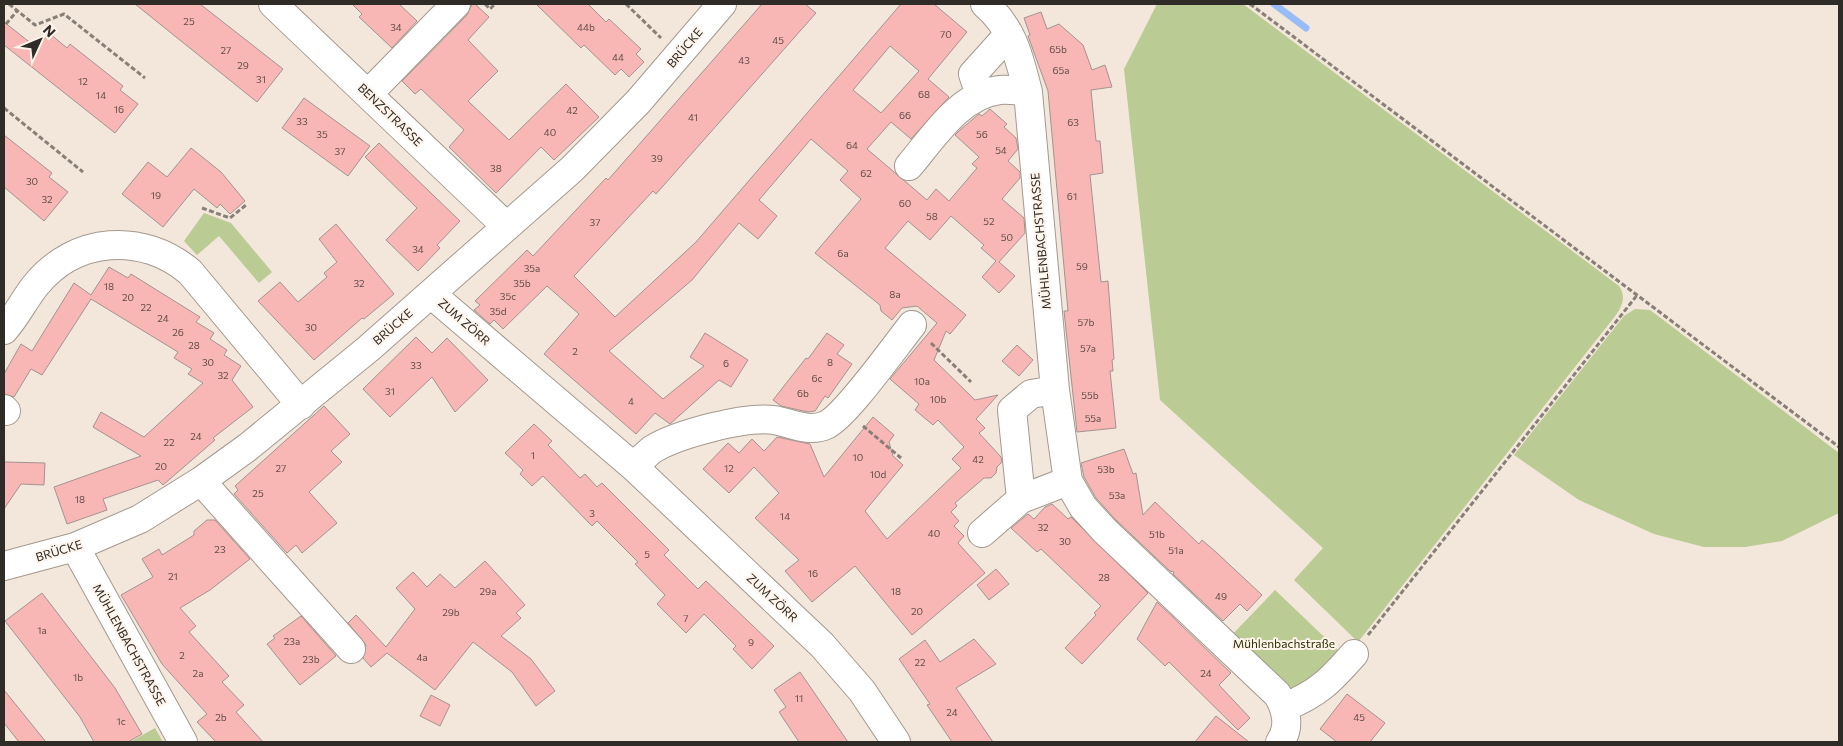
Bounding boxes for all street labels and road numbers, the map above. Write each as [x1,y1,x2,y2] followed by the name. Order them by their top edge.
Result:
[664,25,705,70] street label: BRÜCKE
[356,80,426,149] street label: BENZSTRASSE
[1027,172,1053,310] street label: MÜHLENBACHSTRASSE
[436,295,493,348] street label: ZUM ZÖRR
[370,305,415,347] street label: BRÜCKE
[34,536,84,564] street label: BRÜCKE
[744,570,801,624] street label: ZUM ZÖRR
[91,581,169,708] street label: MÜHLENBACHSTRASSE

